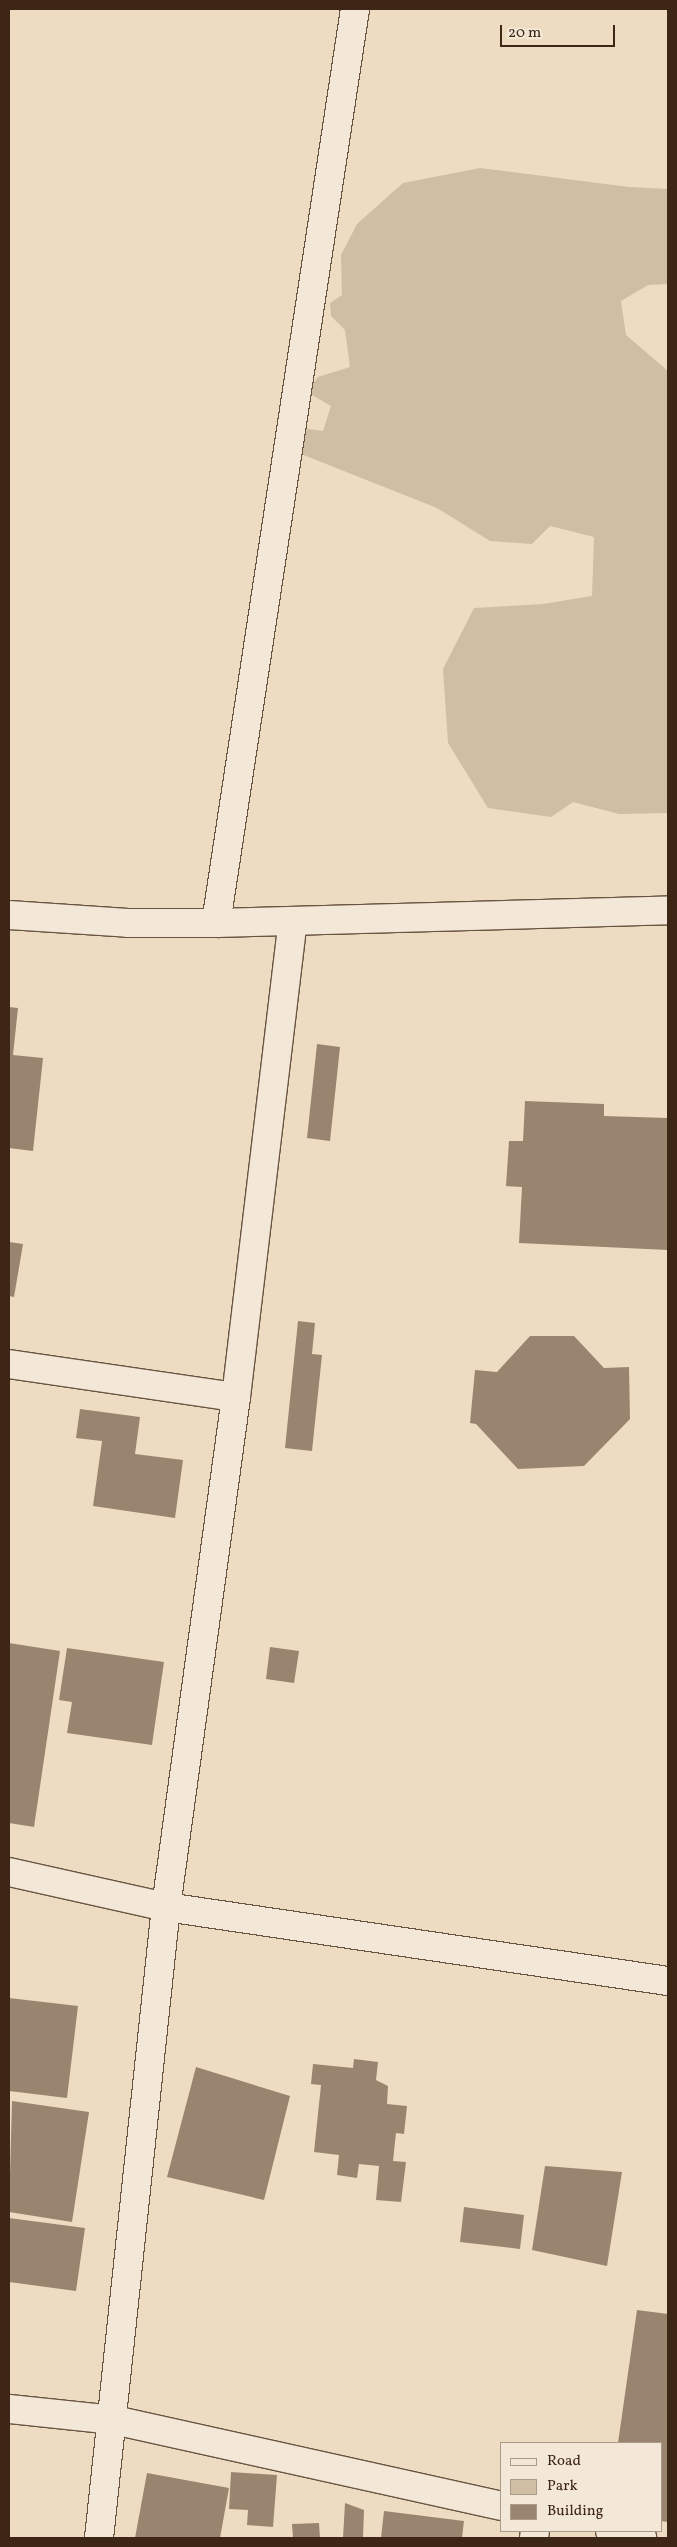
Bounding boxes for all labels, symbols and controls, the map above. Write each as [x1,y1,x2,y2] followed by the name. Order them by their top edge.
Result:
[502,15,617,47] scale bar
[508,23,541,44] text: 20 m
[500,2442,662,2532] legend
[547,2451,581,2472] text: Road
[547,2476,578,2497] text: Park
[547,2501,603,2522] text: Building

